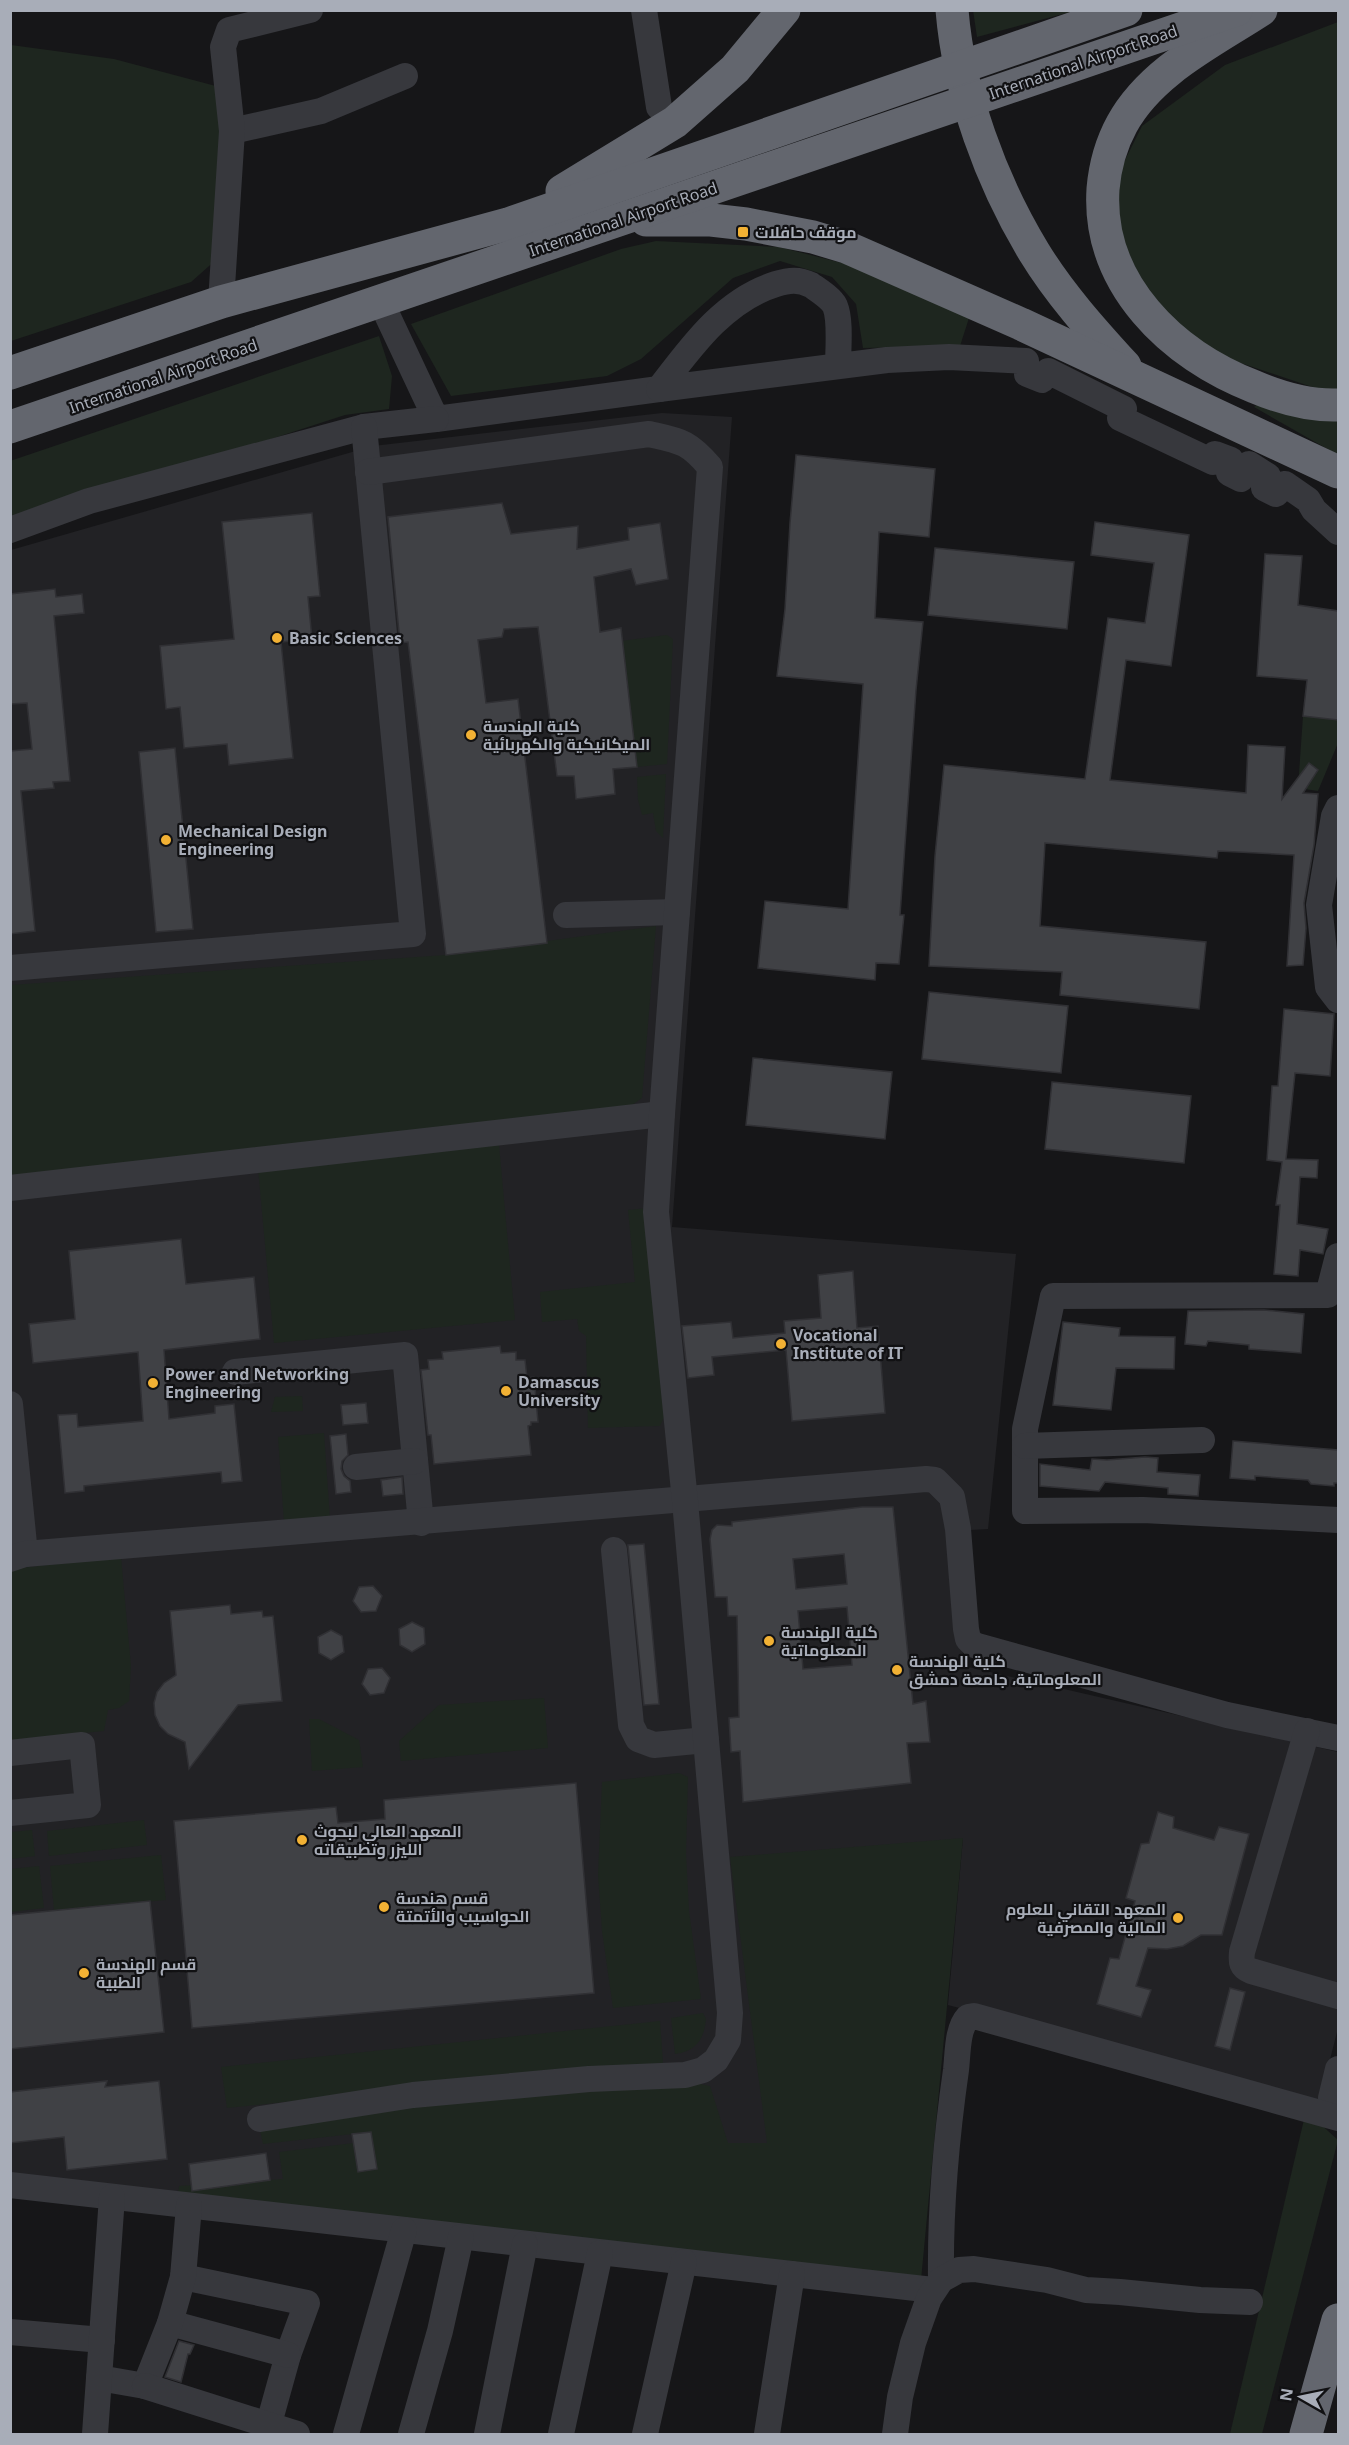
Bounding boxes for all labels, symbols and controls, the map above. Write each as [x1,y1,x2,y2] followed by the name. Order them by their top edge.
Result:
[986,19,1180,105] street label: International Airport Road
[526,176,720,262] street label: International Airport Road
[755,221,857,243] place label: موقف حافلات
[736,225,750,239] marker: موقف حافلات
[66,333,260,419] street label: International Airport Road
[289,627,402,649] place label: Basic Sciences
[270,631,284,645] marker: Basic Sciences
[483,715,650,755] place label: كلية الهندسة الميكانيكية والكهربائية
[464,728,478,742] marker: كلية الهندسة الميكانيكية والكهربائية
[178,820,327,860] place label: Mechanical Design Engineering
[159,833,173,847] marker: Mechanical Design Engineering
[793,1324,903,1364] place label: Vocational Institute of IT
[774,1337,788,1351] marker: Vocational Institute of IT
[165,1363,349,1403] place label: Power and Networking Engineering
[518,1371,601,1411] place label: Damascus University
[146,1376,160,1390] marker: Power and Networking Engineering
[499,1384,513,1398] marker: Damascus University
[781,1621,878,1661] place label: كلية الهندسة المعلوماتية
[762,1634,776,1648] marker: كلية الهندسة المعلوماتية
[909,1650,1102,1690] place label: كلية الهندسة المعلوماتية، جامعة دمشق
[890,1663,904,1677] marker: كلية الهندسة المعلوماتية، جامعة دمشق
[314,1820,462,1860] place label: المعهد العالي لبحوث الليزر وتطبيقاته
[295,1833,309,1847] marker: المعهد العالي لبحوث الليزر وتطبيقاته
[396,1887,529,1927] place label: قسم هندسة الحواسيب والأتمتة
[1006,1898,1166,1938] place label: المعهد التقاني للعلوم المالية والمصرفية
[377,1900,391,1914] marker: قسم هندسة الحواسيب والأتمتة
[1171,1911,1185,1925] marker: المعهد التقاني للعلوم المالية والمصرفية
[96,1953,196,1993] place label: قسم الهندسة الطبية
[77,1966,91,1980] marker: قسم الهندسة الطبية
[1271,2367,1331,2427] north arrow
[1274,2387,1298,2403] text: N

